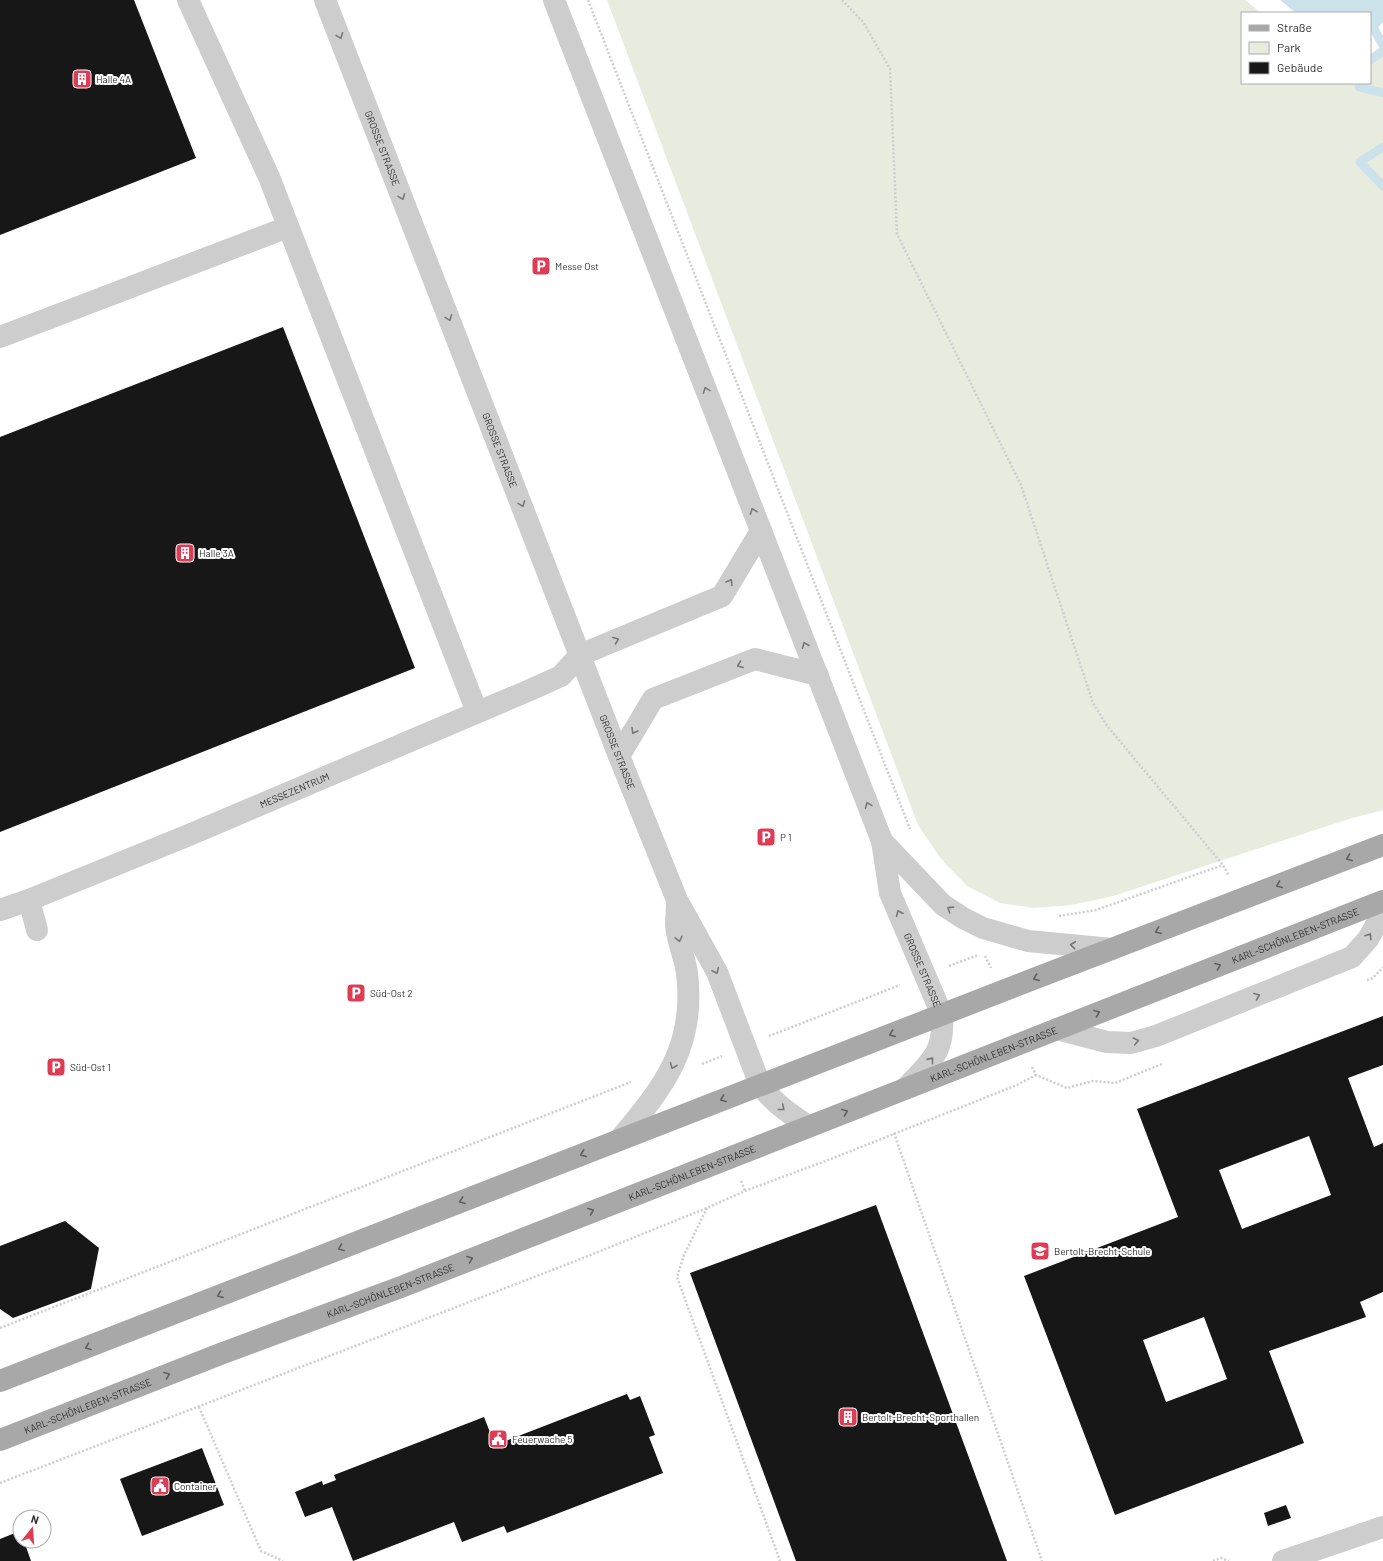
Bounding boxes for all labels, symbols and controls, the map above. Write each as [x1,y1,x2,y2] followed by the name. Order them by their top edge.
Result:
[1241,12,1371,84] legend
[1277,20,1312,34] text: Straße
[335,33,343,40] one-way arrow
[1277,40,1301,54] text: Park
[1277,60,1323,74] text: Gebäude
[71,68,93,90] building icon: Halle 4A
[96,73,131,85] place label: Halle 4A
[363,109,403,187] street label: GROSSE STRASSE
[397,192,405,200] one-way arrow
[530,255,552,277] parking icon: Messe Ost
[555,260,599,272] place label: Messe Ost
[445,314,453,321] one-way arrow
[702,386,710,393] one-way arrow
[480,411,520,489] street label: GROSSE STRASSE
[517,501,525,508] one-way arrow
[749,507,757,514] one-way arrow
[174,542,196,564] building icon: Halle 3A
[199,547,234,559] place label: Halle 3A
[725,579,732,586] one-way arrow
[613,636,620,644] one-way arrow
[802,641,810,648] one-way arrow
[736,660,744,668] one-way arrow
[597,713,638,791] street label: GROSSE STRASSE
[632,727,639,734] one-way arrow
[258,770,331,810] street label: MESSEZENTRUM
[865,802,873,809] one-way arrow
[755,826,777,848] parking icon: P 1
[780,831,791,843] place label: P 1
[1346,853,1354,861] one-way arrow
[1276,880,1283,888] one-way arrow
[1230,905,1361,966] street label: KARL-SCHÖNLEBEN-STRASSE
[947,907,954,914] one-way arrow
[896,910,904,918] one-way arrow
[1154,927,1161,935] one-way arrow
[902,931,944,1009] street label: GROSSE STRASSE
[1364,933,1372,940] one-way arrow
[675,936,683,942] one-way arrow
[1070,941,1076,950] one-way arrow
[1215,962,1222,970] one-way arrow
[711,967,719,975] one-way arrow
[1032,973,1039,981] one-way arrow
[345,982,367,1004] parking icon: Süd-Ost 2
[370,987,413,999] place label: Süd-Ost 2
[1254,992,1261,1000] one-way arrow
[1094,1009,1101,1017] one-way arrow
[928,1024,1059,1084] street label: KARL-SCHÖNLEBEN-STRASSE
[889,1030,896,1038] one-way arrow
[1132,1038,1139,1046] one-way arrow
[45,1056,67,1078] parking icon: Süd-Ost 1
[926,1057,933,1064] one-way arrow
[70,1061,111,1073] place label: Süd-Ost 1
[670,1061,678,1069] one-way arrow
[720,1095,727,1103] one-way arrow
[777,1104,785,1111] one-way arrow
[841,1109,848,1117] one-way arrow
[627,1142,758,1203] street label: KARL-SCHÖNLEBEN-STRASSE
[579,1149,586,1157] one-way arrow
[458,1196,466,1204] one-way arrow
[588,1208,595,1216] one-way arrow
[1029,1240,1051,1262] school or university icon: Bertolt-Brecht-Schule
[337,1244,344,1252] one-way arrow
[1054,1245,1151,1257] place label: Bertolt-Brecht-Schule
[467,1256,474,1264] one-way arrow
[325,1261,456,1320] street label: KARL-SCHÖNLEBEN-STRASSE
[216,1291,223,1299] one-way arrow
[84,1342,91,1350] one-way arrow
[163,1371,170,1379] one-way arrow
[22,1376,153,1436] street label: KARL-SCHÖNLEBEN-STRASSE
[837,1406,859,1428] building icon: Bertolt-Brecht-Sporthallen
[862,1411,979,1423] place label: Bertolt-Brecht-Sporthallen
[487,1428,509,1450] public building icon: Feuerwache 5
[512,1433,572,1445] place label: Feuerwache 5
[149,1475,171,1497] public building icon: Container
[174,1480,217,1492] place label: Container
[12,1509,52,1549] north arrow
[30,1512,40,1526] text: N

